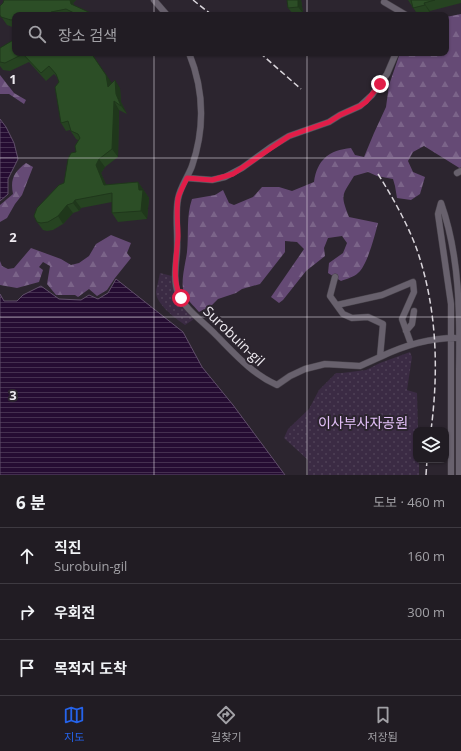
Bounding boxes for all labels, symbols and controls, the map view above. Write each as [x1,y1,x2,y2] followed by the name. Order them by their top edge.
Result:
[12,12,449,56] search box
[26,23,48,45] icon: search
[58,25,117,45] text: 장소 검색
[9,70,17,88] text: 1
[371,75,389,93] route end
[9,228,17,246] text: 2
[172,289,190,307] route start
[199,301,269,370] street label: Surobuin-gil
[9,386,17,404] text: 3
[318,413,408,432] park label: 이사부사자공원
[413,427,449,463] map controls
[413,427,449,463] button: layers
[16,491,46,514] text: 6 분
[373,493,445,511] text: 도보 · 460 m
[54,537,82,557] text: 직진
[16,545,38,567] icon: ahead
[407,547,445,565] text: 160 m
[54,557,127,575] text: Surobuin-gil
[16,601,38,623] icon: right
[54,602,95,622] text: 우회전
[407,603,445,621] text: 300 m
[16,657,38,679] icon: arrive
[54,658,127,678] text: 목적지 도착
[63,704,85,744] tab: 지도
[211,704,241,744] tab: 길찾기
[368,704,398,744] tab: 저장됨

